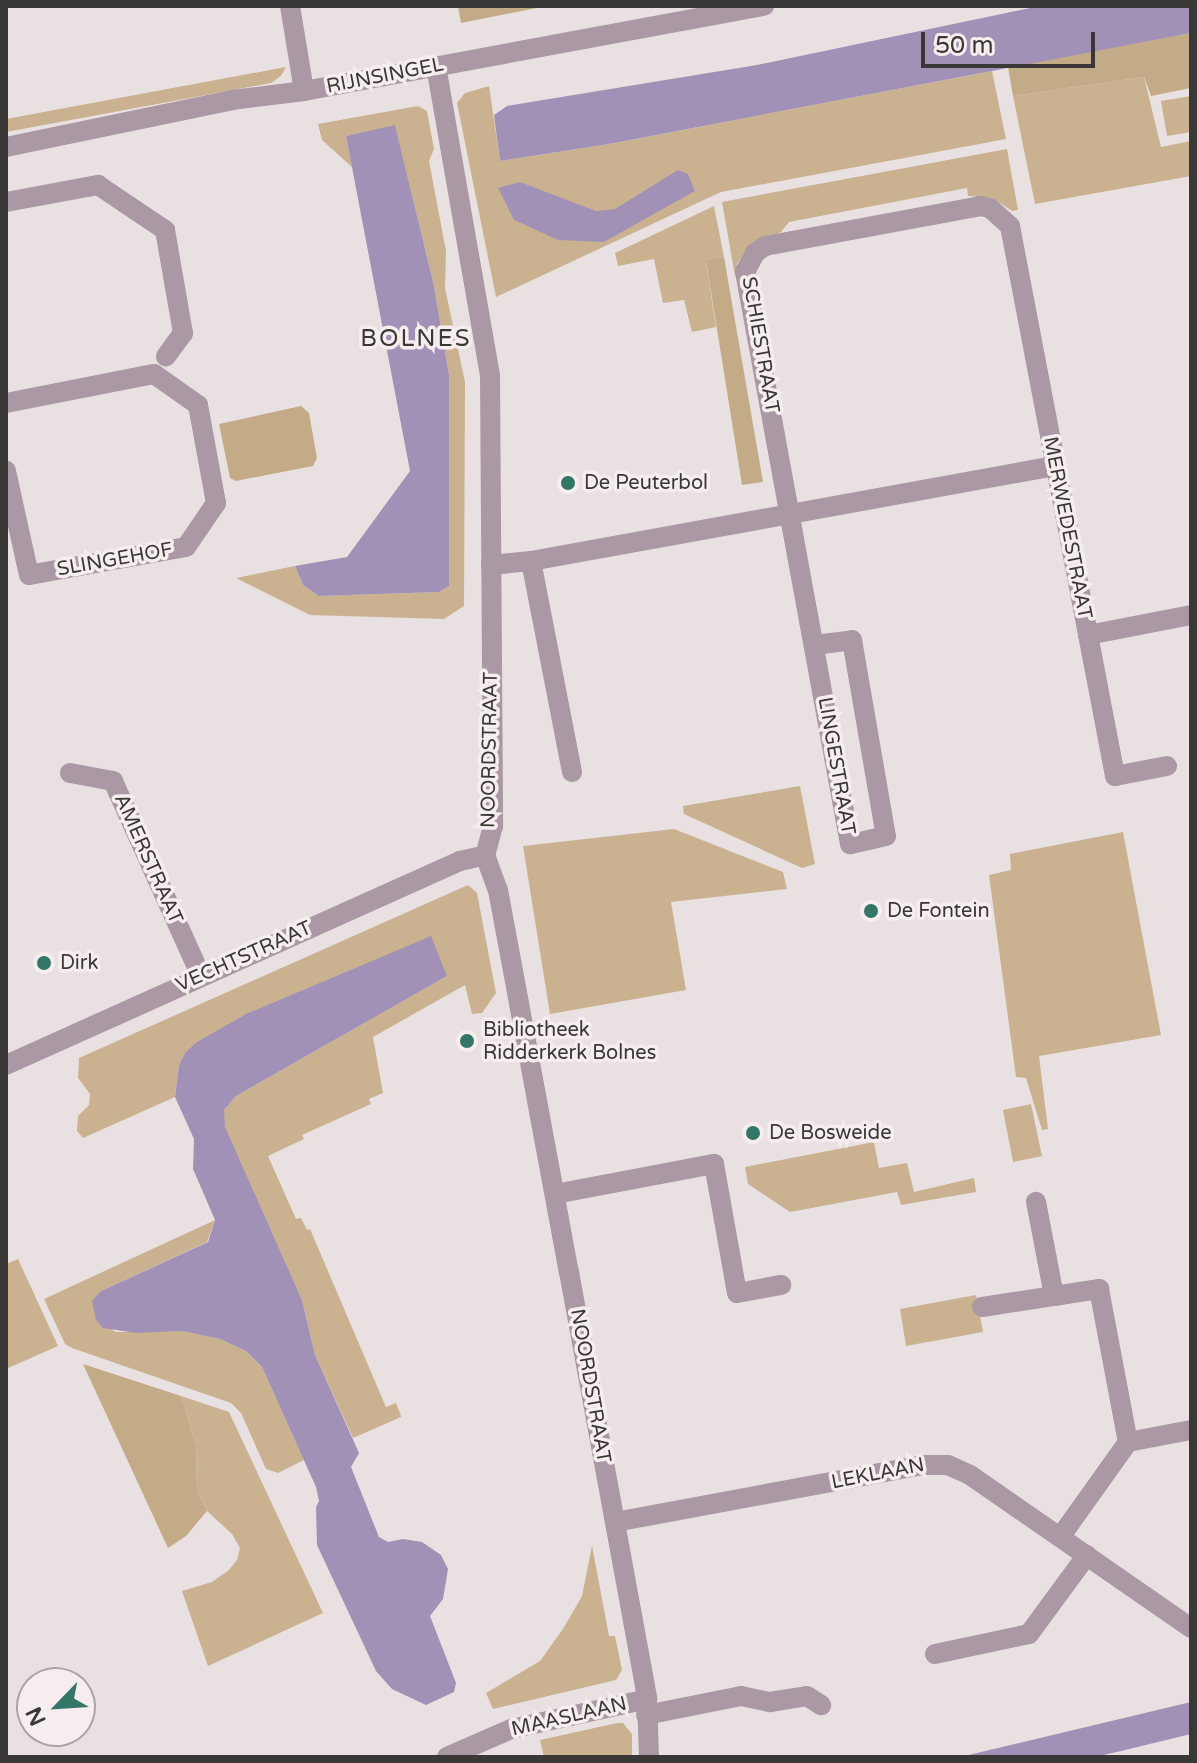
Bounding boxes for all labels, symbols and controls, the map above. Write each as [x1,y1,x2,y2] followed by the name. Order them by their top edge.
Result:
[925,16,1099,66] scale bar
[935,31,993,60] text: 50 m
[324,53,446,99] street label: RIJNSINGEL
[736,275,784,415] street label: SCHIESTRAAT
[360,325,472,353] district label: BOLNES
[1038,435,1096,621] street label: MERWEDESTRAAT
[584,471,708,495] place label: De Peuterbol
[559,474,577,492] marker: De Peuterbol
[55,538,175,582] street label: SLINGEHOF
[477,672,503,828] street label: NOORDSTRAAT
[812,695,860,837] street label: LINGESTRAAT
[109,790,187,928] street label: AMERSTRAAT
[887,899,990,923] place label: De Fontein
[862,902,880,920] marker: De Fontein
[172,916,316,998] street label: VECHTSTRAAT
[60,951,98,975] place label: Dirk
[35,954,53,972] marker: Dirk
[483,1018,656,1065] place label: Bibliotheek Ridderkerk Bolnes
[458,1032,476,1050] marker: Bibliotheek Ridderkerk Bolnes
[769,1121,892,1145] place label: De Bosweide
[744,1124,762,1142] marker: De Bosweide
[565,1307,615,1465] street label: NOORDSTRAAT
[829,1453,927,1495] street label: LEKLAAN
[16,1667,96,1747] north arrow
[509,1692,629,1742] street label: MAASLAAN
[21,1703,52,1730] text: N

